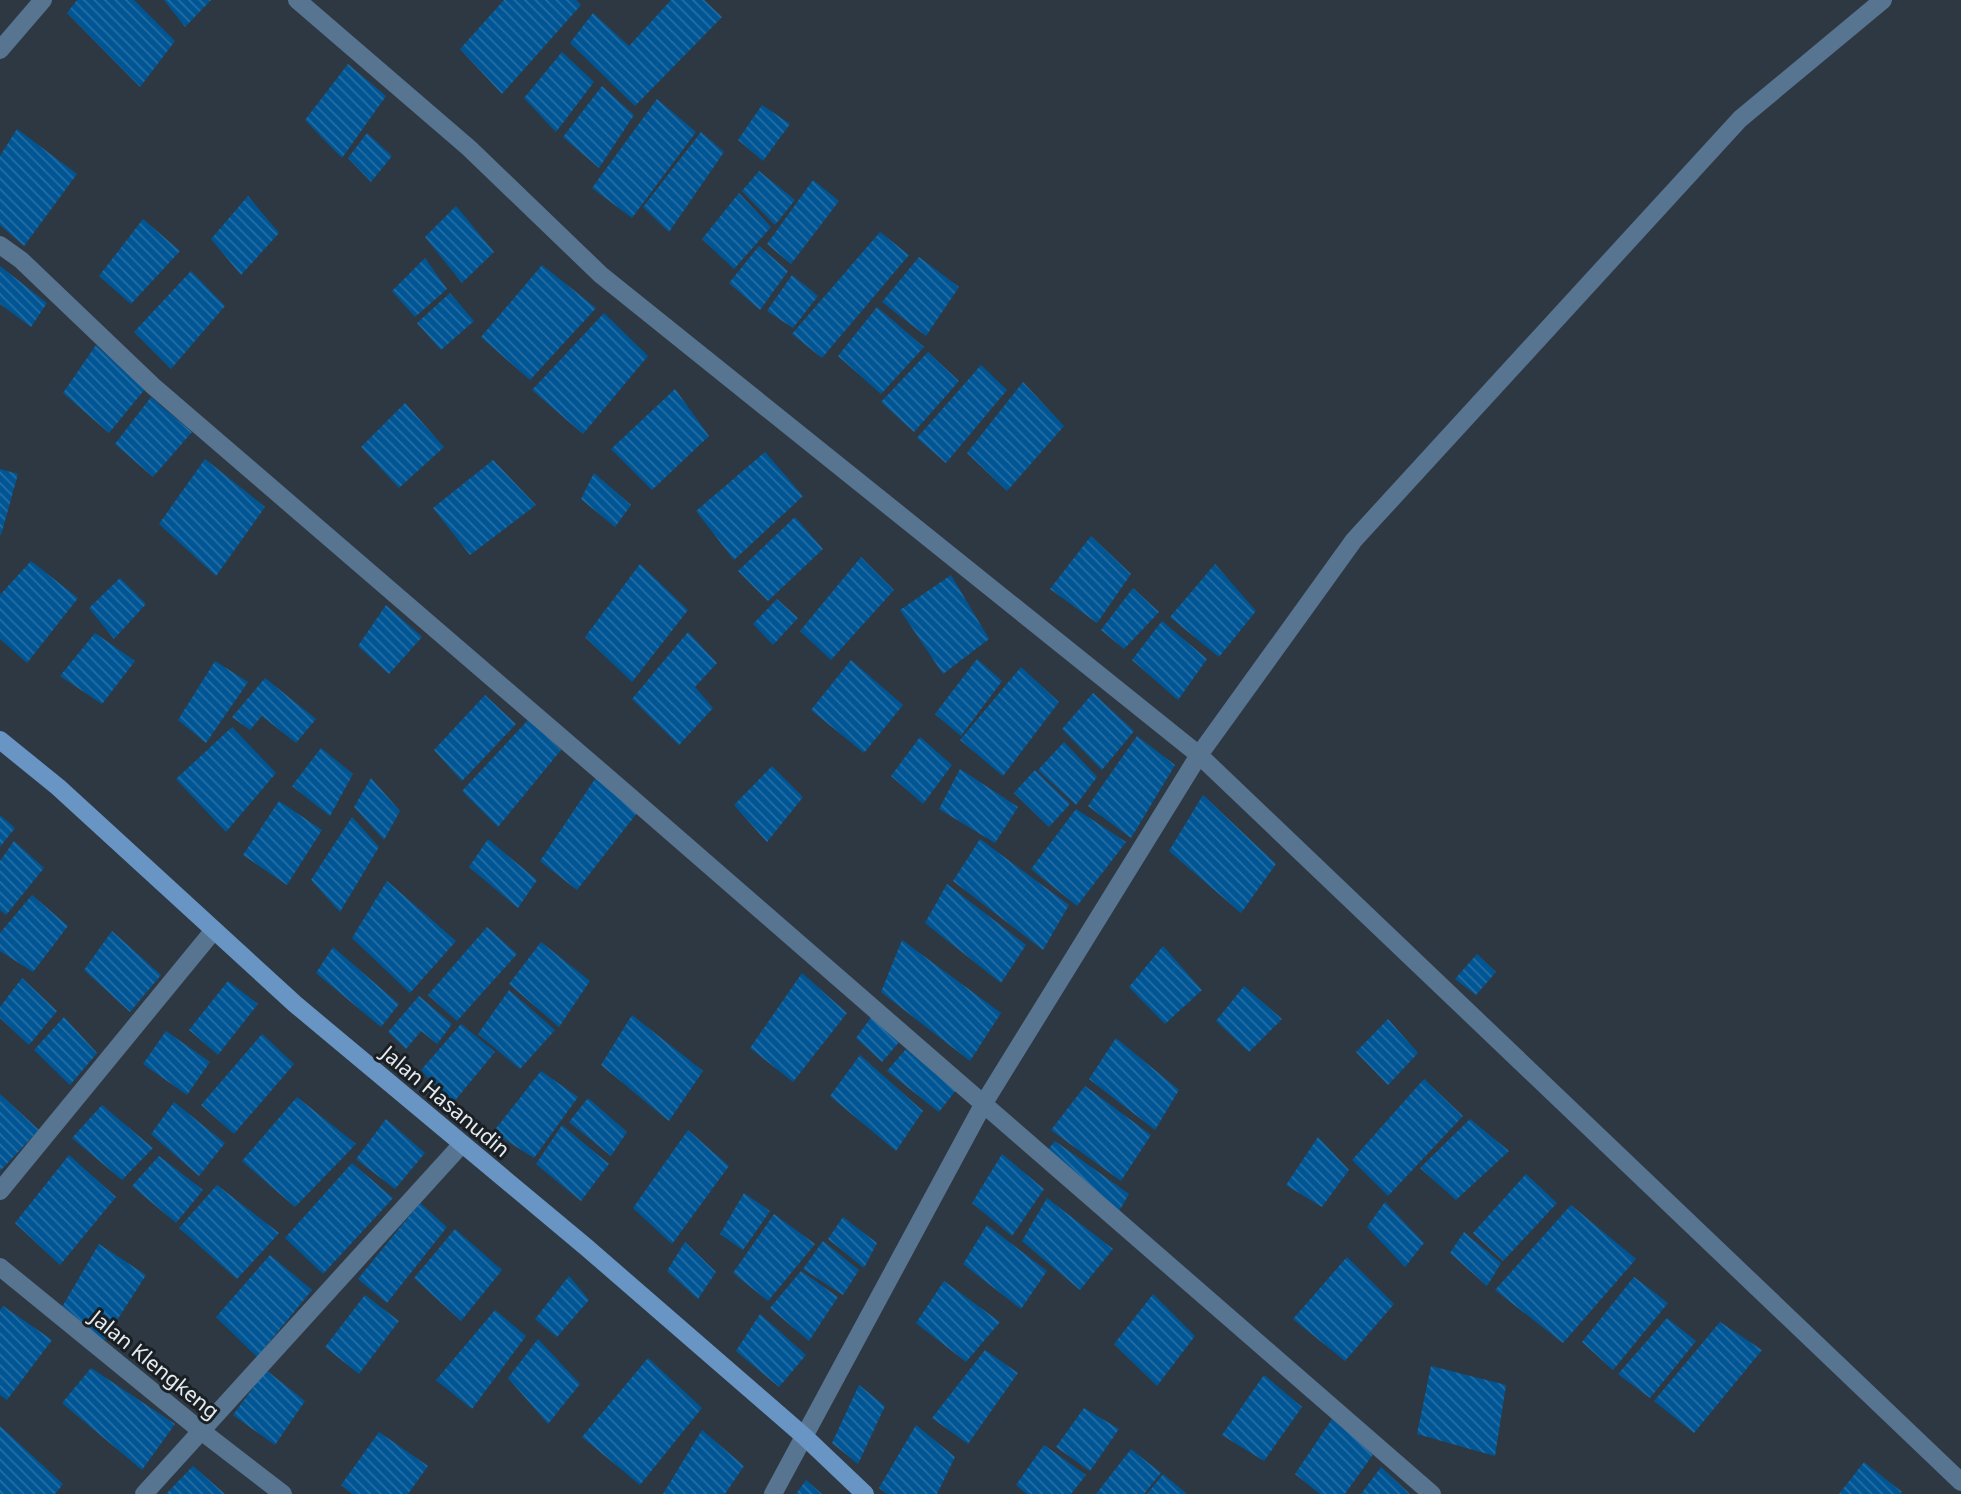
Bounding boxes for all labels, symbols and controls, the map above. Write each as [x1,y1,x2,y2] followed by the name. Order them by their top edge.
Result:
[374,1038,516,1163] street label: Jalan Hasanudin
[83,1302,225,1425] street label: Jalan Klengkeng

